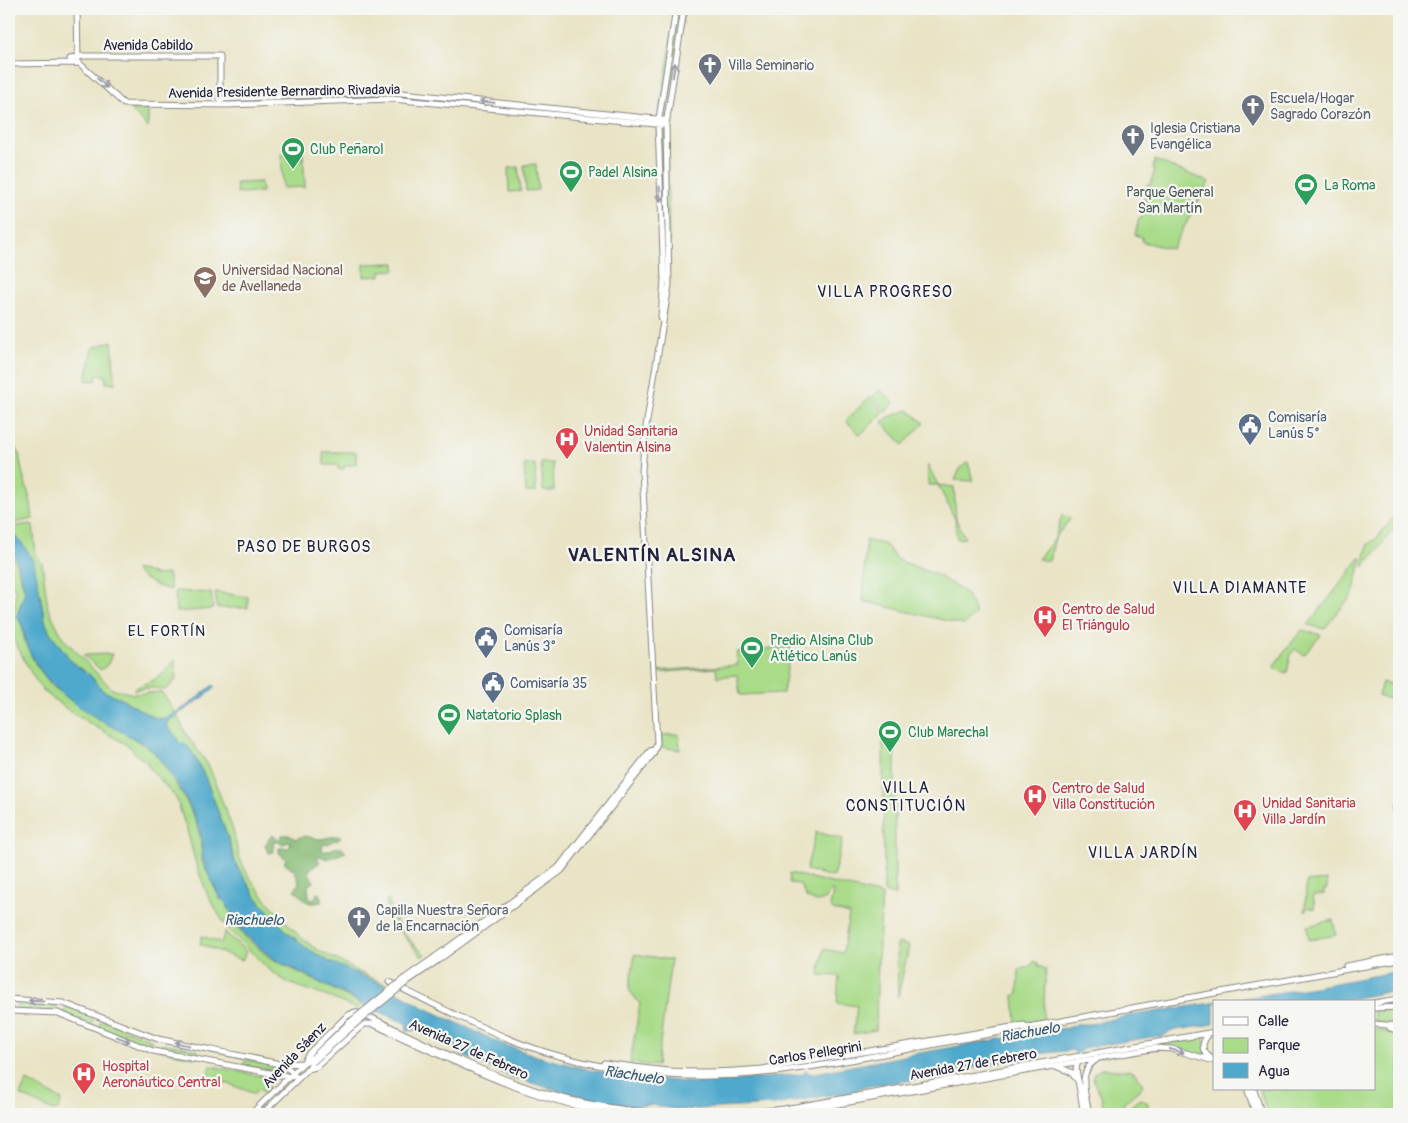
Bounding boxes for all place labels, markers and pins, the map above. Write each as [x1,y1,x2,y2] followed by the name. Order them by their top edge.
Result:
[697,52,723,86] church icon: Villa Seminario
[728,57,815,74] place label: Villa Seminario
[1270,90,1371,123] place label: Escuela/Hogar Sagrado Corazón
[1240,93,1266,127] church icon: Escuela/Hogar Sagrado Corazón
[1150,120,1241,153] place label: Iglesia Cristiana Evangélica
[1120,123,1146,157] church icon: Iglesia Cristiana Evangélica
[280,136,306,170] sports icon: Club Peñarol
[310,141,384,158] place label: Club Peñarol
[558,159,584,193] sports icon: Padel Alsina
[588,164,657,181] place label: Padel Alsina
[1293,172,1319,206] sports icon: La Roma
[1324,177,1376,194] place label: La Roma
[222,262,343,295] place label: Universidad Nacional de Avellaneda
[192,265,218,299] school or university icon: Universidad Nacional de Avellaneda
[1268,409,1327,442] place label: Comisaría Lanús 5°
[1237,412,1263,446] public building icon: Comisaría Lanús 5°
[584,423,678,456] place label: Unidad Sanitaria Valentin Alsina
[554,426,580,460] hospital icon: Unidad Sanitaria Valentin Alsina
[1062,601,1155,634] place label: Centro de Salud El Triángulo
[1032,604,1058,638] hospital icon: Centro de Salud El Triángulo
[504,622,563,655] place label: Comisaría Lanús 3°
[473,625,499,659] public building icon: Comisaría Lanús 3°
[770,632,873,665] place label: Predio Alsina Club Atlético Lanús
[739,635,765,669] sports icon: Predio Alsina Club Atlético Lanús
[480,670,506,704] public building icon: Comisaría 35
[510,675,587,692] place label: Comisaría 35
[436,702,462,736] sports icon: Natatorio Splash
[466,707,562,724] place label: Natatorio Splash
[877,719,903,753] sports icon: Club Marechal
[908,724,989,741] place label: Club Marechal
[1052,780,1155,813] place label: Centro de Salud Villa Constitución
[1022,783,1048,817] hospital icon: Centro de Salud Villa Constitución
[1262,795,1356,828] place label: Unidad Sanitaria Villa Jardín
[1232,798,1258,832] hospital icon: Unidad Sanitaria Villa Jardín
[376,902,508,935] place label: Capilla Nuestra Señora de la Encarnación
[346,905,372,939] church icon: Capilla Nuestra Señora de la Encarnación
[102,1058,221,1091] place label: Hospital Aeronáutico Central
[71,1061,97,1095] hospital icon: Hospital Aeronáutico Central

